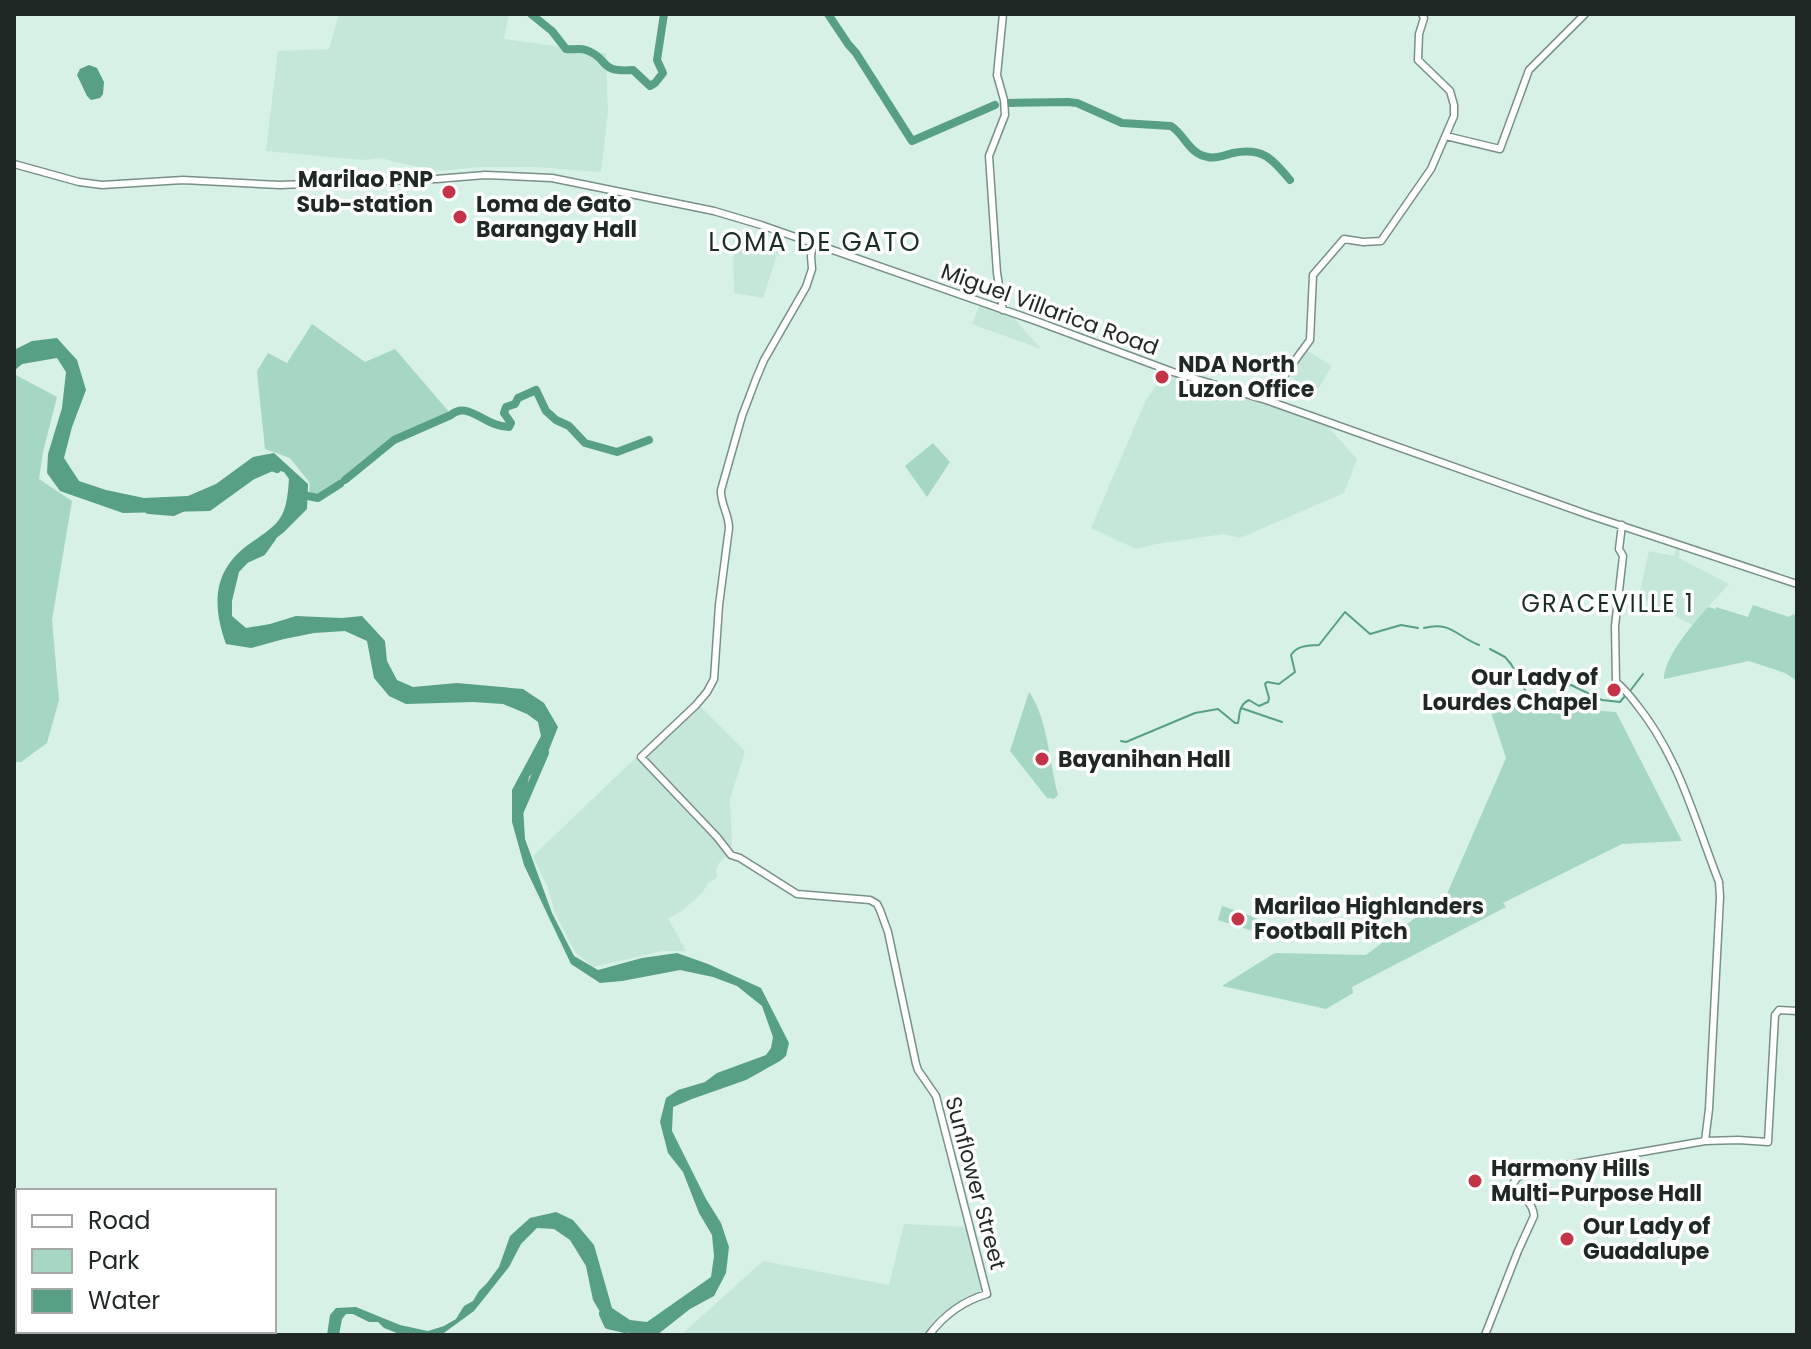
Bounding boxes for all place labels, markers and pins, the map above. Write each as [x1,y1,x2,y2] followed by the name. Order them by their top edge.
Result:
[297,164,433,220] place label: Marilao PNP Sub-station
[440,183,458,201] marker: Marilao PNP Sub-station
[476,189,637,245] place label: Loma de Gato Barangay Hall
[451,208,469,226] marker: Loma de Gato Barangay Hall
[1178,349,1314,405] place label: NDA North Luzon Office
[1153,368,1171,386] marker: NDA North Luzon Office
[1422,662,1598,718] place label: Our Lady of Lourdes Chapel
[1605,681,1623,699] marker: Our Lady of Lourdes Chapel
[1058,744,1231,775] place label: Bayanihan Hall
[1033,750,1051,768] marker: Bayanihan Hall
[1254,891,1484,947] place label: Marilao Highlanders Football Pitch
[1229,910,1247,928] marker: Marilao Highlanders Football Pitch
[1491,1153,1702,1209] place label: Harmony Hills Multi-Purpose Hall
[1466,1172,1484,1190] marker: Harmony Hills Multi-Purpose Hall
[1583,1211,1710,1267] place label: Our Lady of Guadalupe
[1558,1230,1576,1248] marker: Our Lady of Guadalupe

